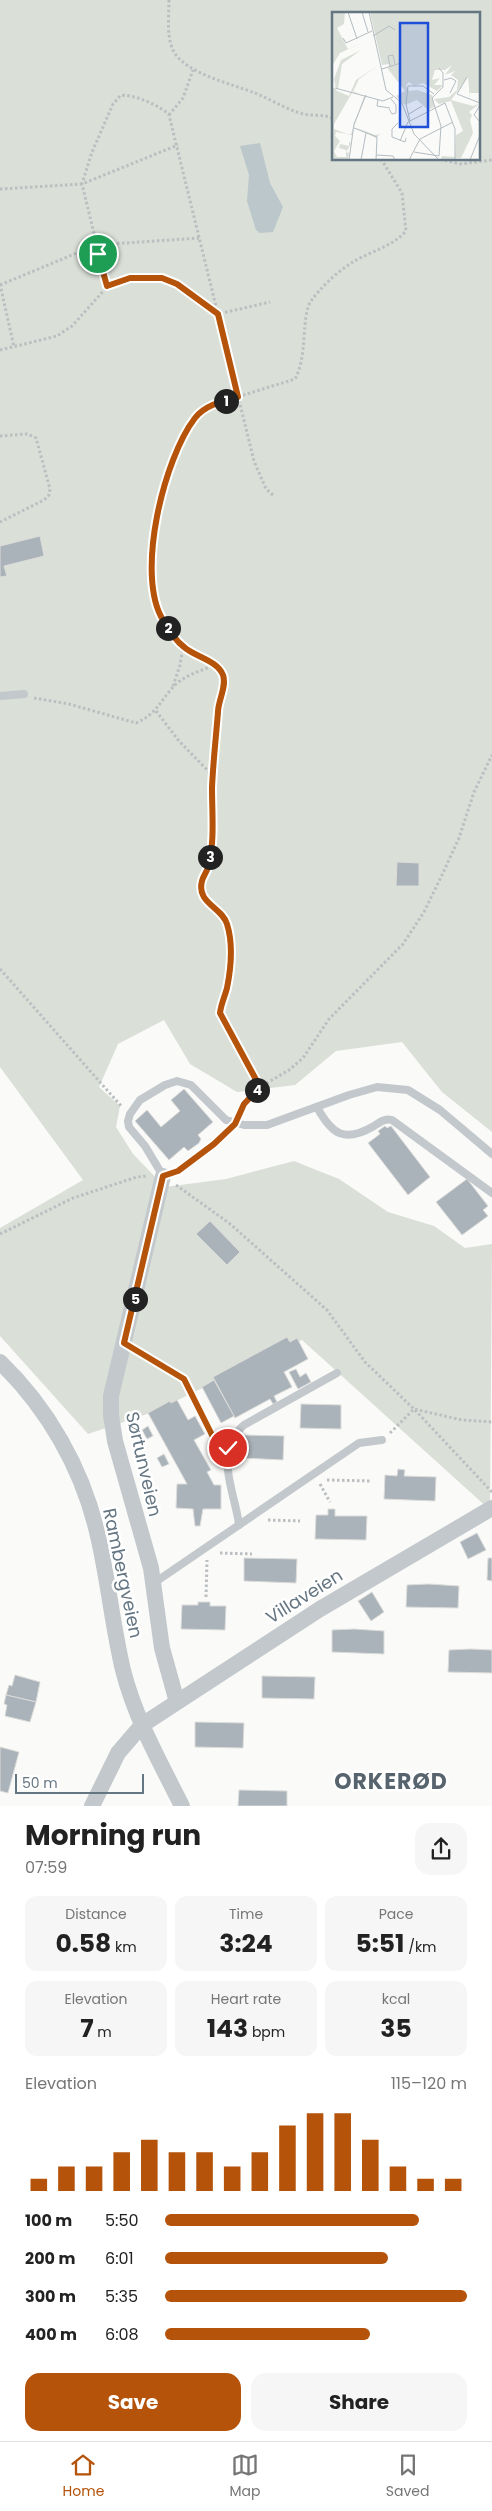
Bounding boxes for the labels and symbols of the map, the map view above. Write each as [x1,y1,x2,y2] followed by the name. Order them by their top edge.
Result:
[332,12,480,160] inset map
[77,233,119,275] pin
[214,388,238,414] pin: 1
[156,616,180,640] pin: 2
[198,844,222,870] pin: 3
[244,1078,270,1102] pin: 4
[122,1286,148,1312] pin: 5
[120,1409,168,1519] street label: Sørtunveien
[207,1427,249,1469] pin
[97,1506,149,1640] street label: Rambergveien
[261,1563,347,1629] street label: Villaveien
[334,1766,448,1797] district label: ORKERØD
[15,1771,144,1794] scale bar

